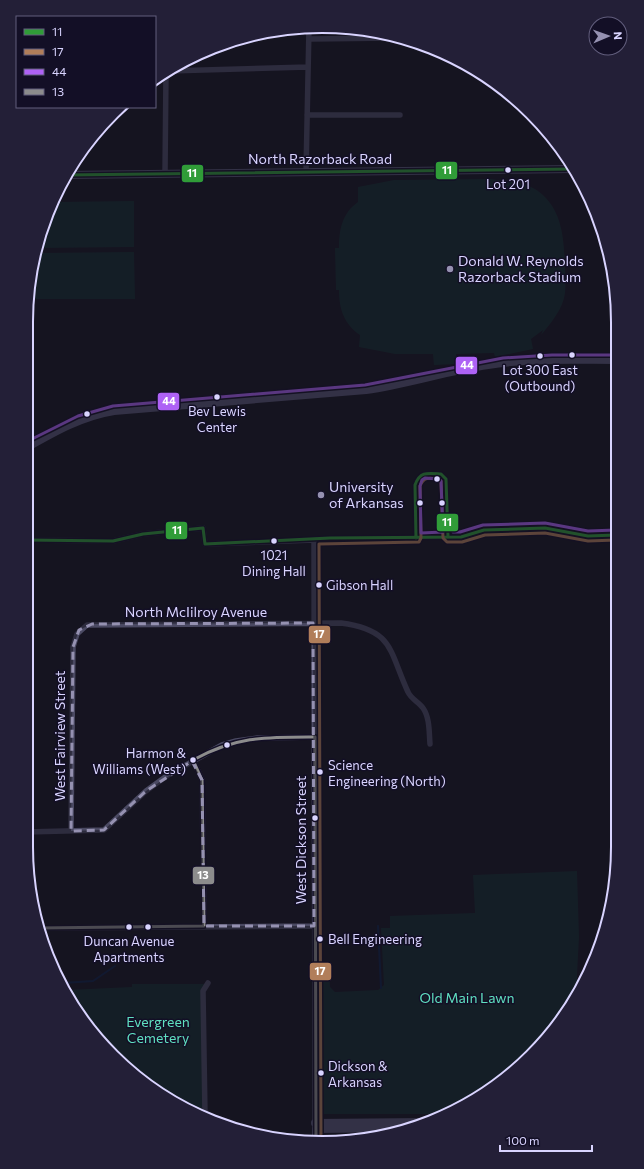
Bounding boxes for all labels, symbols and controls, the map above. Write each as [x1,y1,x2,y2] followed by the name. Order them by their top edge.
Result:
[16,16,156,108] legend
[588,16,628,56] north arrow
[52,24,62,38] text: 11
[612,31,625,40] text: N
[52,44,63,58] text: 17
[52,64,66,78] text: 44
[52,84,64,98] text: 13
[248,150,392,167] street label: North Razorback Road
[435,161,458,180] line badge: 11
[442,163,452,176] text: 11
[181,164,204,183] line badge: 11
[503,165,513,175] marker: Lot 201
[187,166,197,179] text: 11
[486,176,530,192] place label: Lot 201
[458,252,584,285] place label: Donald W. Reynolds Razorback Stadium
[445,264,455,274] marker: Donald W. Reynolds Razorback Stadium
[567,350,577,360] unlabelled marker
[535,351,545,361] marker: Lot 300 East (Outbound)
[455,356,478,375] line badge: 44
[460,358,474,371] text: 44
[502,362,578,394] place label: Lot 300 East (Outbound)
[157,392,180,411] line badge: 44
[212,392,222,402] marker: Bev Lewis Center
[162,394,176,407] text: 44
[188,403,246,435] place label: Bev Lewis Center
[82,409,92,419] unlabelled marker
[432,474,442,484] unlabelled marker
[329,478,404,511] place label: University of Arkansas
[316,490,326,500] marker: University of Arkansas
[415,498,425,508] unlabelled marker
[437,498,447,508] unlabelled marker
[436,513,459,532] line badge: 11
[442,515,452,528] text: 11
[165,521,188,540] line badge: 11
[172,523,182,536] text: 11
[269,536,279,546] marker: 1021 Dining Hall
[242,547,306,579] place label: 1021 Dining Hall
[326,577,393,593] place label: Gibson Hall
[314,580,324,590] marker: Gibson Hall
[125,603,267,620] street label: North McIilroy Avenue
[308,625,331,644] line badge: 17
[313,627,325,640] text: 17
[51,670,68,802] street label: West Fairview Street
[222,740,232,750] unlabelled marker
[92,745,186,777] place label: Harmon & Williams (West)
[188,755,198,765] marker: Harmon & Williams (West)
[328,757,446,789] place label: Science Engineering (North)
[315,767,325,777] marker: Science Engineering (North)
[292,775,309,904] street label: West Dickson Street
[310,813,320,823] unlabelled marker
[192,866,215,885] line badge: 13
[197,868,209,881] text: 13
[124,922,134,932] marker: Duncan Avenue Apartments
[143,922,153,932] unlabelled marker
[328,931,422,947] place label: Bell Engineering
[84,933,175,965] place label: Duncan Avenue Apartments
[315,934,325,944] marker: Bell Engineering
[309,962,332,981] line badge: 17
[314,964,326,977] text: 17
[419,989,515,1006] park label: Old Main Lawn
[126,1013,190,1046] park label: Evergreen Cemetery
[328,1058,388,1090] place label: Dickson & Arkansas
[316,1068,326,1078] marker: Dickson & Arkansas
[500,1127,592,1153] scale bar
[506,1133,540,1147] text: 100 m

